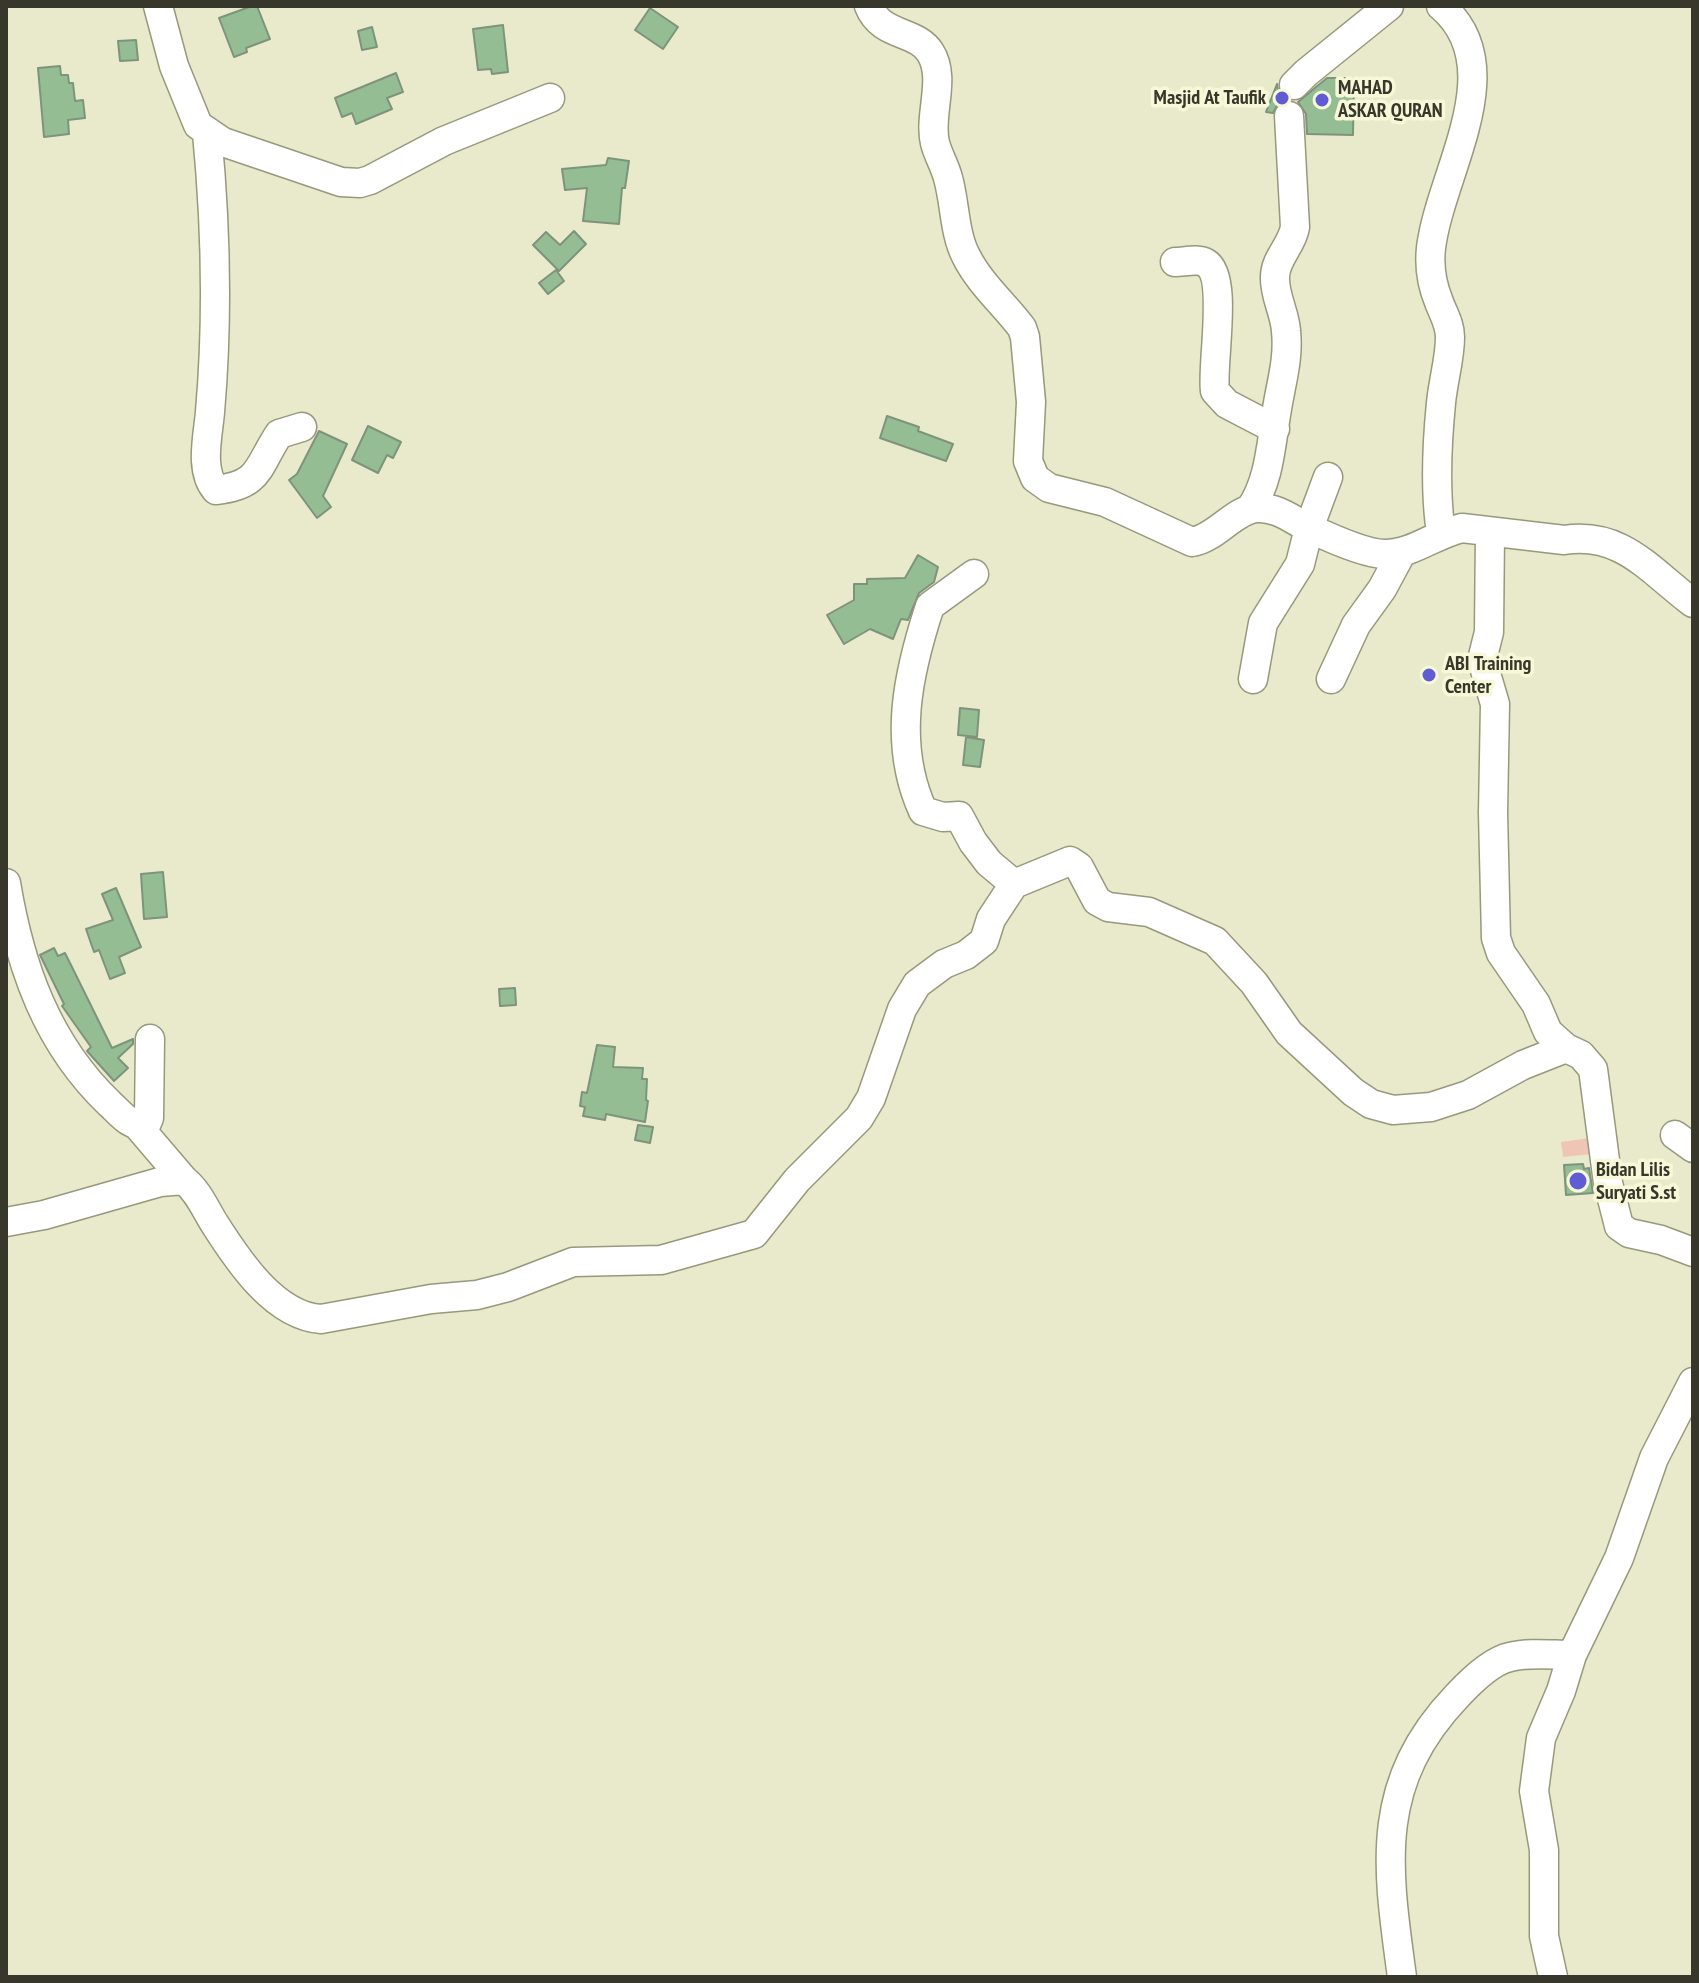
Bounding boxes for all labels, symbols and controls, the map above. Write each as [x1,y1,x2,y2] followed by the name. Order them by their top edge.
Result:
[1338,76,1442,123] place label: MAHAD ASKAR QURAN
[1154,86,1266,110] place label: Masjid At Taufik
[1273,89,1291,107] marker: Masjid At Taufik
[1313,91,1331,109] marker: MAHAD ASKAR QURAN
[1445,652,1531,699] place label: ABI Training Center
[1420,666,1438,684] marker: ABI Training Center
[1596,1158,1676,1205] place label: Bidan Lilis Suryati S.st
[1567,1170,1589,1192] marker: Bidan Lilis Suryati S.st

